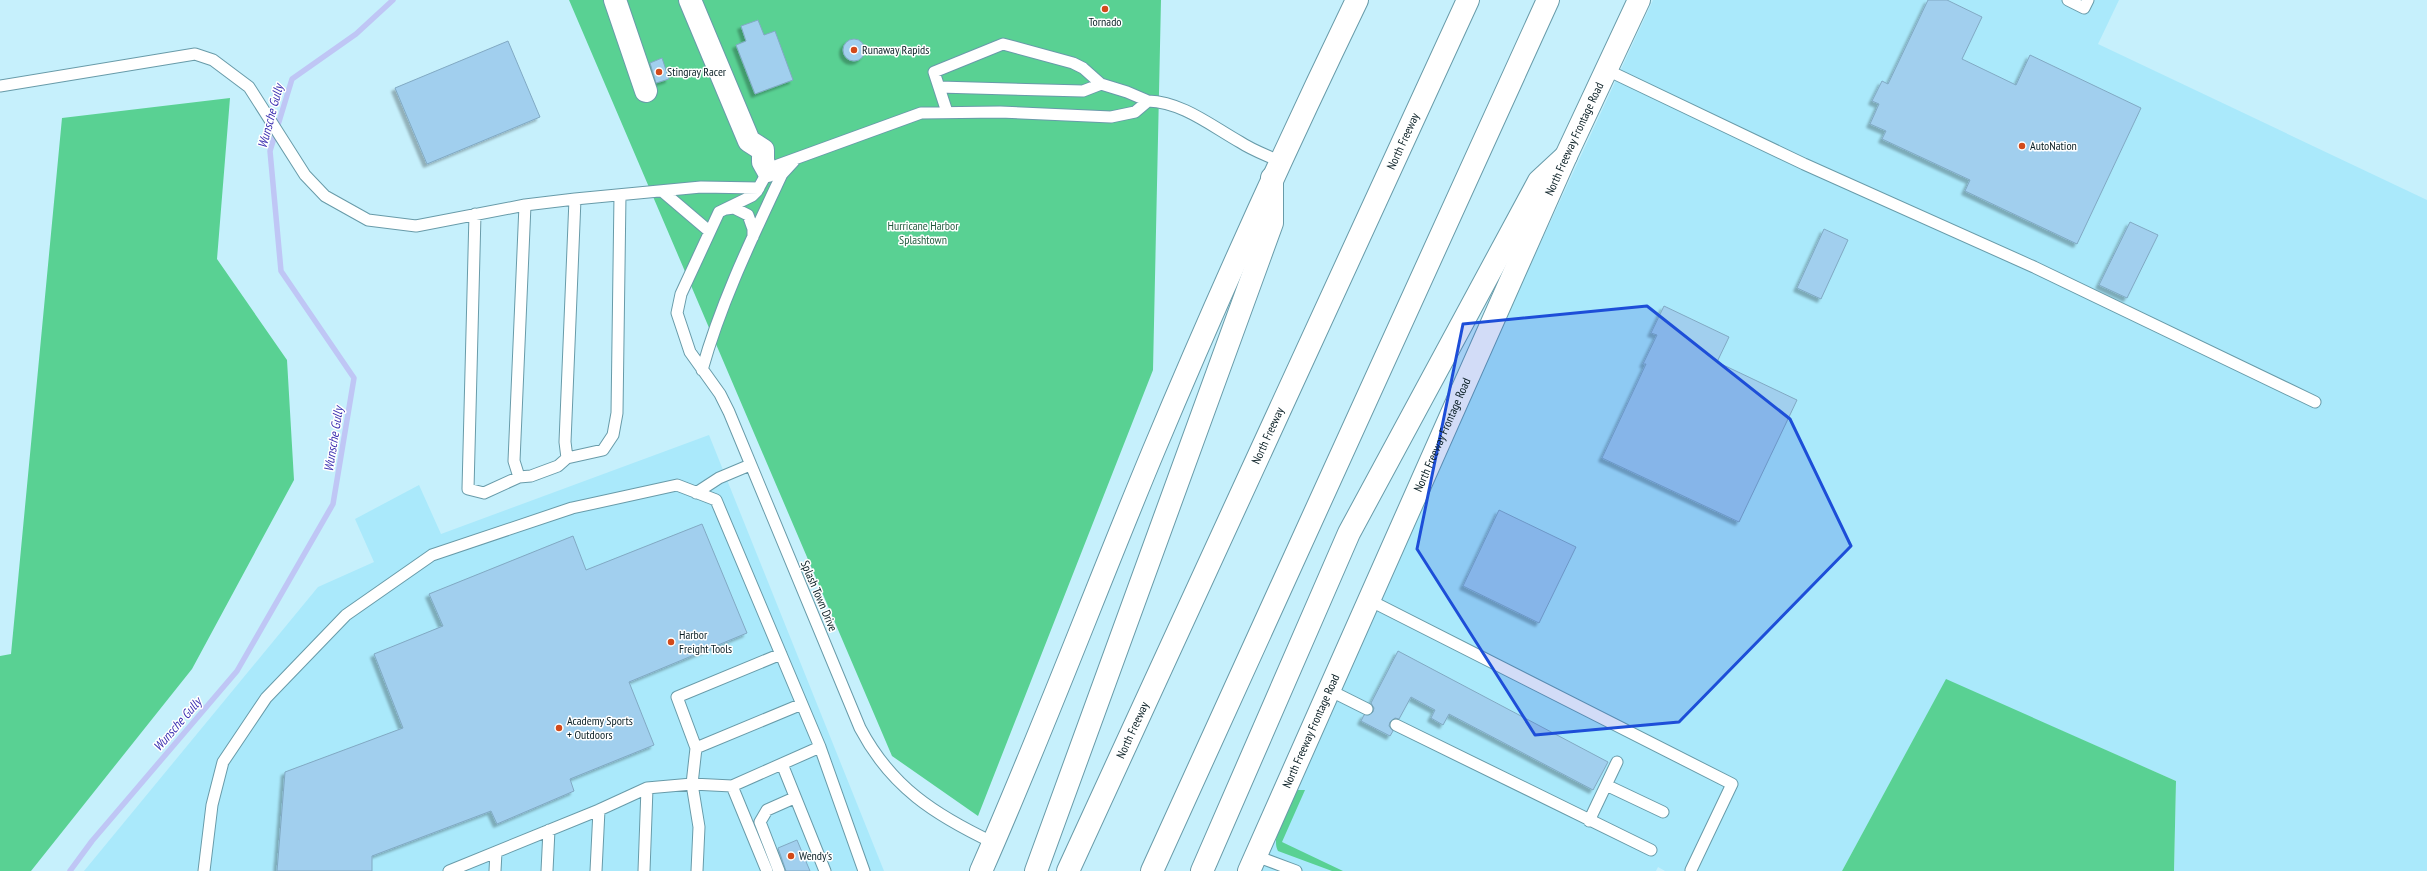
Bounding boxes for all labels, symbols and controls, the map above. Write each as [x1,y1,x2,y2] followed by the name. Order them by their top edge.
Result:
[1100,4,1110,14] marker: Tornado
[1088,14,1122,29] place label: Tornado
[862,42,929,57] place label: Runaway Rapids
[849,45,859,55] marker: Runaway Rapids
[667,64,727,79] place label: Stingray Racer
[654,67,664,77] marker: Stingray Racer
[254,80,288,150] water label: Wunsche Gully
[1541,80,1606,198] street label: North Freeway Frontage Road
[1383,110,1422,172] street label: North Freeway
[2030,138,2077,153] place label: AutoNation
[2017,141,2027,151] marker: AutoNation
[888,218,959,247] park label: Hurricane Harbor Splashtown
[1410,375,1474,494] street label: North Freeway Frontage Road
[320,403,347,473] water label: Wunsche Gully
[1248,404,1287,466] street label: North Freeway
[798,558,841,633] street label: Splash Town Drive
[679,627,732,656] place label: Harbor Freight Tools
[666,637,676,647] marker: Harbor Freight Tools
[1279,672,1342,790] street label: North Freeway Frontage Road
[149,692,207,755] water label: Wunsche Gully
[1113,699,1152,761] street label: North Freeway
[567,713,633,742] place label: Academy Sports + Outdoors
[554,723,564,733] marker: Academy Sports + Outdoors
[799,848,832,863] place label: Wendy's
[786,851,796,861] marker: Wendy's

